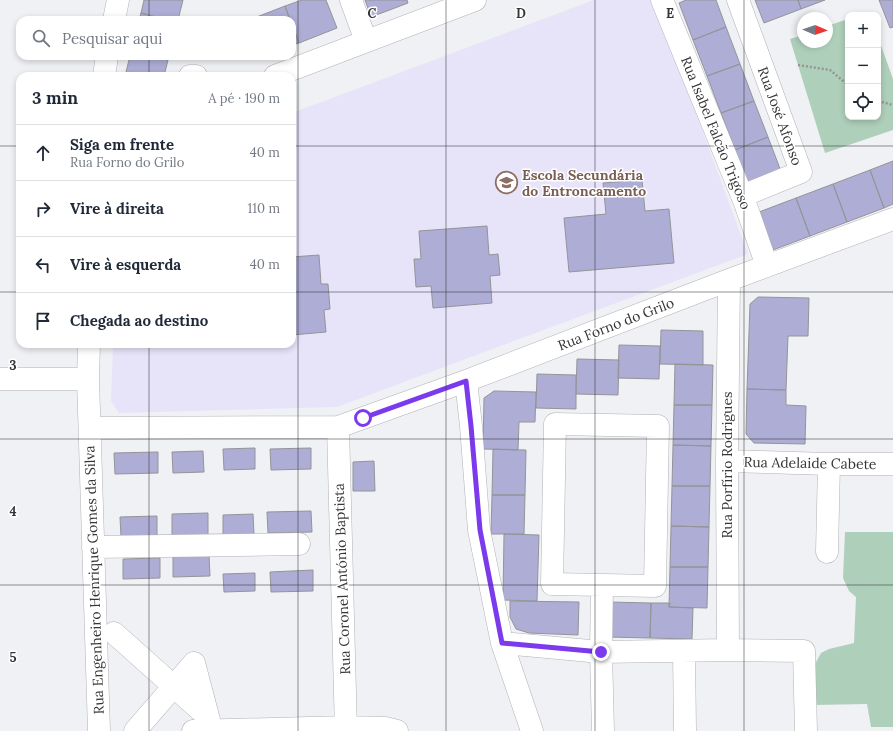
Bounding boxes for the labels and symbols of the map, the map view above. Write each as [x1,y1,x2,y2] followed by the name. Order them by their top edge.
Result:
[368,5,377,22] text: C
[516,5,526,22] text: D
[666,5,674,22] text: E
[797,12,833,48] north arrow
[677,54,755,212] street label: Rua Isabel Falcão Trigoso
[754,64,806,168] street label: Rua José Afonso
[522,166,646,200] place label: Escola Secundária do Entroncamento
[494,170,520,196] school or university icon: Escola Secundária do Entroncamento
[555,294,677,354] street label: Rua Forno do Grilo
[9,357,17,374] text: 3
[718,391,736,539] street label: Rua Porfírio Rodrigues
[354,409,372,427] route start
[80,445,108,715] street label: Rua Engenheiro Henrique Gomes da Silva
[743,453,877,473] street label: Rua Adelaide Cabete
[330,483,354,675] street label: Rua Coronel António Baptista
[9,503,17,520] text: 4
[592,643,610,661] route end
[9,649,17,666] text: 5

